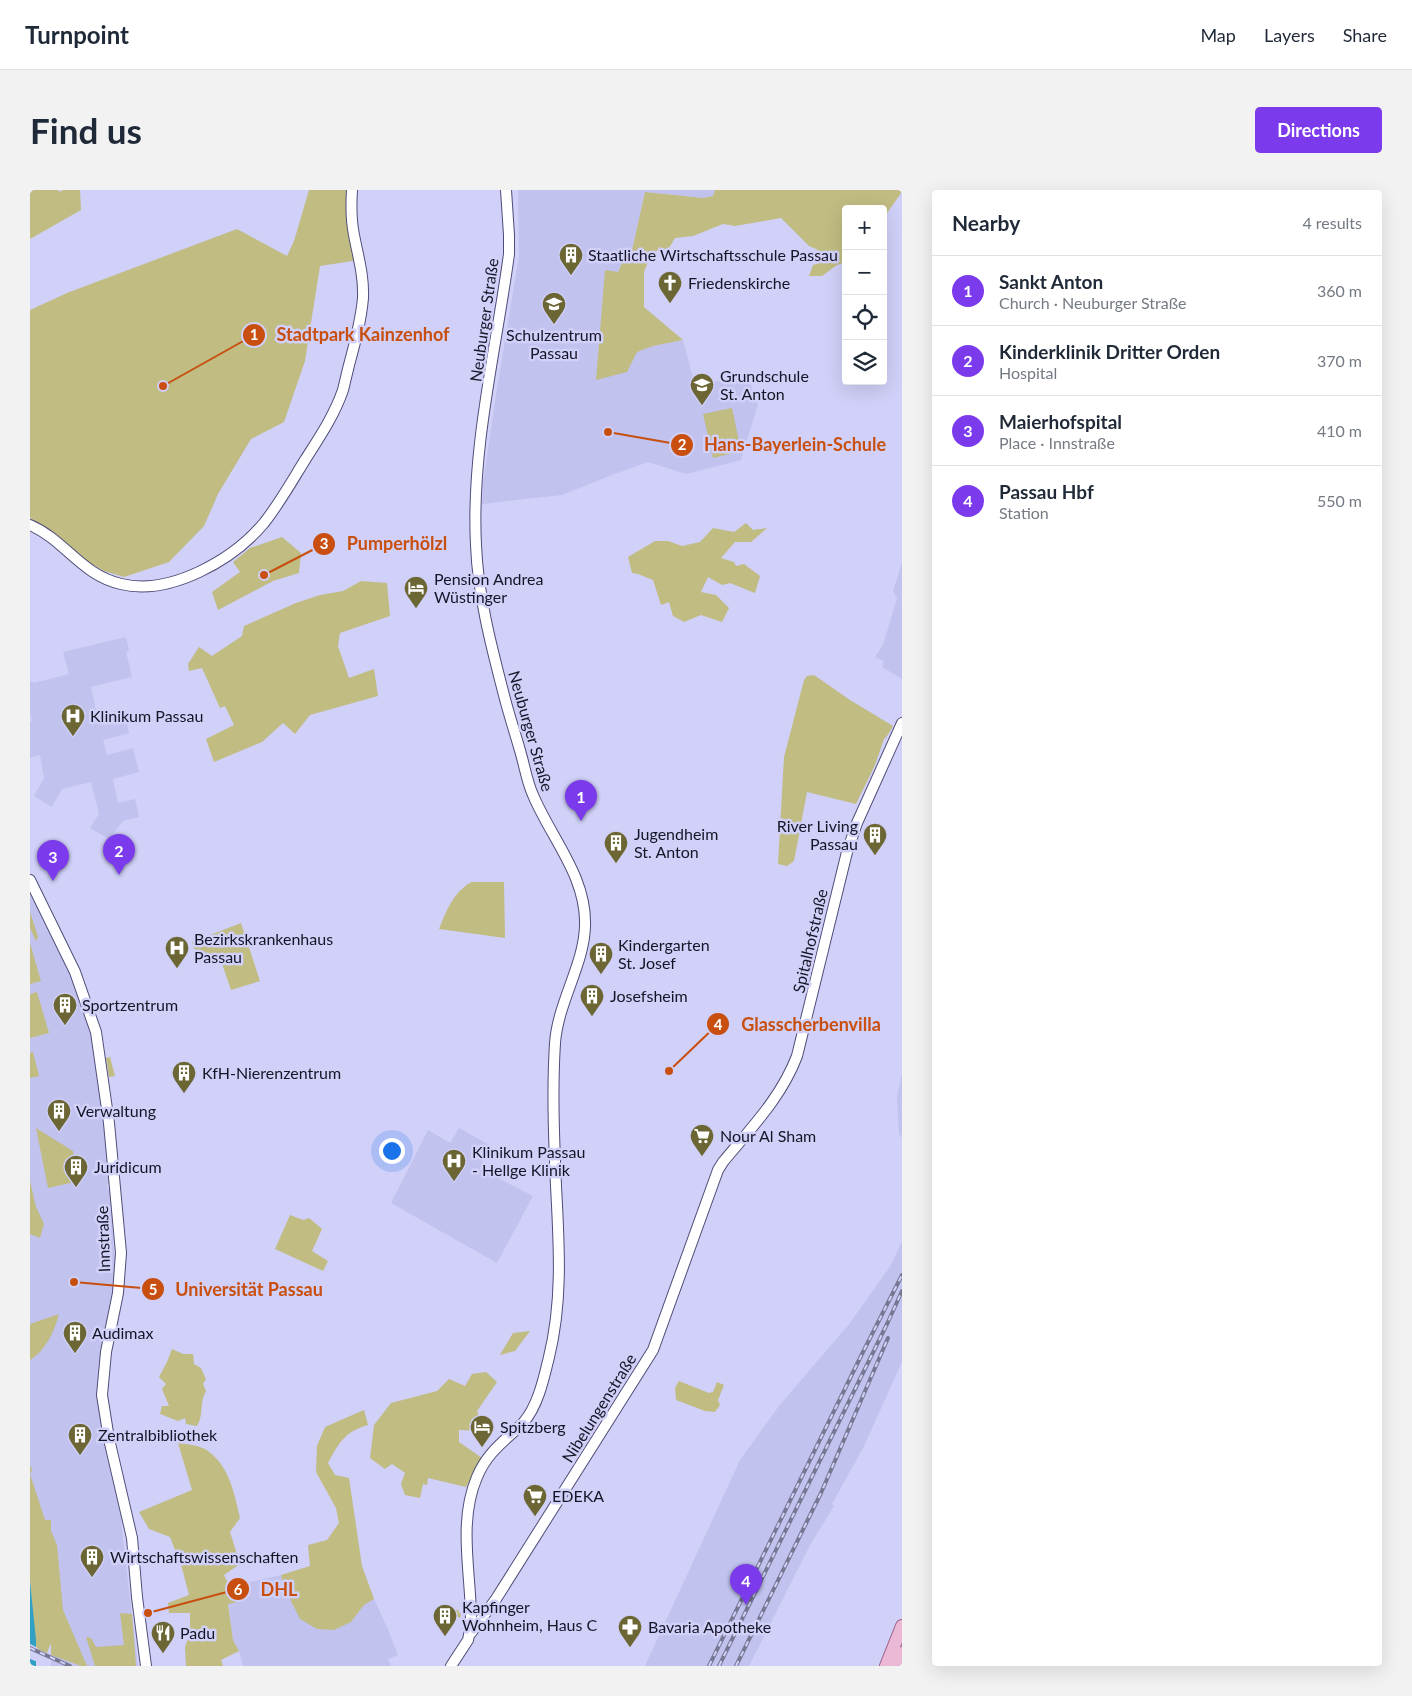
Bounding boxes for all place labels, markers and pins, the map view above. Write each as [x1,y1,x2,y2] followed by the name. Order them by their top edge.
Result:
[558,242,584,276] building icon: Staatliche Wirtschaftsschule Passau
[588,245,838,264] place label: Staatliche Wirtschaftsschule Passau
[657,270,683,304] church icon: Friedenskirche
[688,273,790,292] place label: Friedenskirche
[541,291,567,325] school or university icon: Schulzentrum Passau
[242,318,460,351] callout: Stadtpark Kainzenhof
[506,325,602,362] place label: Schulzentrum Passau
[720,366,809,403] place label: Grundschule St. Anton
[689,372,715,406] school or university icon: Grundschule St. Anton
[669,429,896,462] callout: Hans-Bayerlein-Schule
[312,527,457,560] callout: Pumperhölzl
[434,569,543,606] place label: Pension Andrea Wüstinger
[403,575,429,609] hotel icon: Pension Andrea Wüstinger
[60,703,86,737] hospital icon: Klinikum Passau
[90,706,203,725] place label: Klinikum Passau
[565,780,597,821] pin: 1
[777,816,858,853] place label: River Living Passau
[862,822,888,856] building icon: River Living Passau
[634,824,718,861] place label: Jugendheim St. Anton
[603,830,629,864] building icon: Jugendheim St. Anton
[103,834,135,875] pin: 2
[37,840,69,881] pin: 3
[194,929,333,966] place label: Bezirkskrankenhaus Passau
[164,935,190,969] hospital icon: Bezirkskrankenhaus Passau
[618,935,710,972] place label: Kindergarten St. Josef
[588,941,614,975] building icon: Kindergarten St. Josef
[579,983,605,1017] building icon: Josefsheim
[610,986,688,1005] place label: Josefsheim
[52,992,78,1026] building icon: Sportzentrum
[82,995,178,1014] place label: Sportzentrum
[706,1008,891,1041] callout: Glasscherbenvilla
[171,1060,197,1094] building icon: KfH-Nierenzentrum
[202,1063,341,1082] place label: KfH-Nierenzentrum
[46,1098,72,1132] building icon: Verwaltung
[76,1101,156,1120] place label: Verwaltung
[689,1123,715,1157] supermarket icon: Nour Al Sham
[720,1126,816,1145] place label: Nour Al Sham
[472,1142,585,1179] place label: Klinikum Passau - Hellge Klinik
[441,1148,467,1182] hospital icon: Klinikum Passau - Hellge Klinik
[63,1154,89,1188] building icon: Juridicum
[94,1157,162,1176] place label: Juridicum
[140,1273,333,1306] callout: Universität Passau
[62,1320,88,1354] building icon: Audimax
[92,1323,153,1342] place label: Audimax
[469,1414,495,1448] hotel icon: Spitzberg
[500,1417,566,1436] place label: Spitzberg
[67,1422,93,1456] building icon: Zentralbibliothek
[98,1425,218,1444] place label: Zentralbibliothek
[522,1483,548,1517] supermarket icon: EDEKA
[552,1486,604,1505] place label: EDEKA
[79,1544,105,1578] building icon: Wirtschaftswissenschaften
[110,1547,298,1566] place label: Wirtschaftswissenschaften
[730,1564,762,1605] pin: 4
[226,1573,307,1606] callout: DHL
[462,1597,598,1634] place label: Kapfinger Wohnheim, Haus C
[432,1603,458,1637] building icon: Kapfinger Wohnheim, Haus C
[617,1614,643,1648] pharmacy icon: Bavaria Apotheke
[648,1617,771,1636] place label: Bavaria Apotheke
[150,1620,176,1654] restaurant icon: Padu
[180,1623,215,1642] place label: Padu

